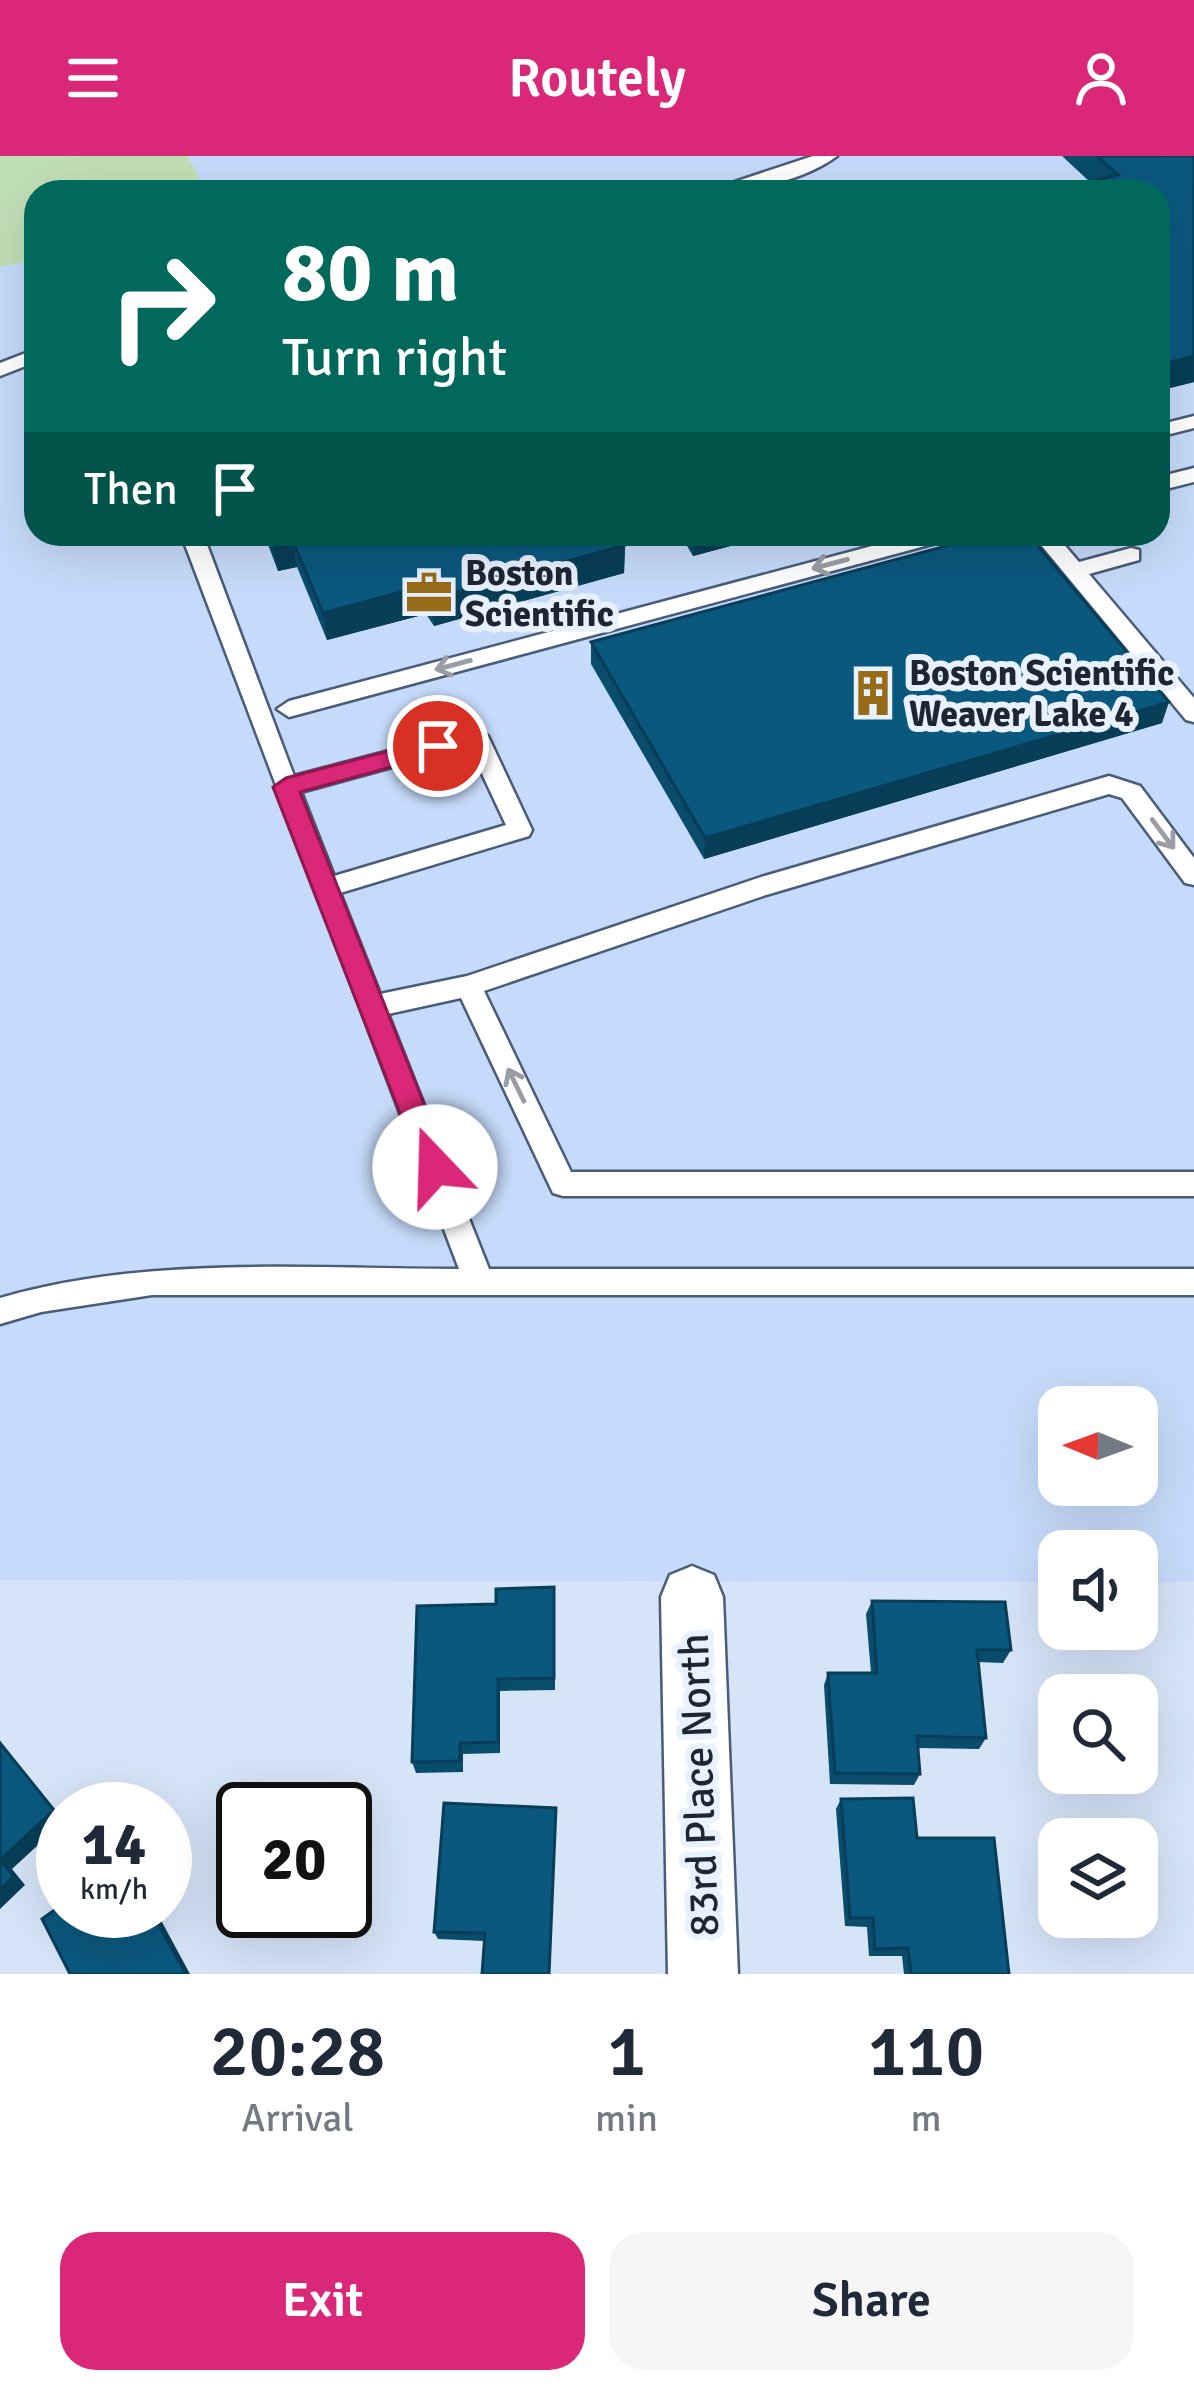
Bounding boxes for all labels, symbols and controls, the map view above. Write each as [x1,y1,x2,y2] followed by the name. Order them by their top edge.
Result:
[60,45,126,111] icon: menu
[508,45,686,112] text: Routely
[1068,45,1134,111] icon: person
[282,221,459,325] text: 80 m
[84,228,240,384] icon: right
[282,324,507,391] text: Turn right
[202,456,268,522] icon: arrive
[84,462,178,517] text: Then
[465,551,614,637] place label: Boston Scientific
[812,555,850,577] one-way arrow
[404,568,454,618] office icon: Boston Scientific
[909,651,1174,737] place label: Boston Scientific Weaver Lake 4
[435,656,473,678] one-way arrow
[848,668,898,718] building icon: Boston Scientific Weaver Lake 4
[387,695,489,797] pin
[405,713,471,779] icon: arrive
[1149,817,1175,850] one-way arrow
[504,1068,526,1104] one-way arrow
[372,1104,498,1230] position arrow
[1038,1386,1158,1506] north arrow
[1038,1386,1158,1938] map controls
[1038,1530,1158,1650] button: sound
[669,1632,730,1937] street label: 83rd Place North
[1038,1674,1158,1794] button: search
[216,1782,372,1938] speed limit sign: 20
[82,1808,146,1882] text: 14
[1038,1818,1158,1938] button: layers
[80,1871,148,1908] text: km/h
[210,2007,385,2096] text: 20:28
[607,2007,646,2096] text: 1
[868,2007,984,2096] text: 110
[241,2094,354,2142] text: Arrival
[595,2094,658,2142] text: min
[910,2094,942,2142] text: m
[60,2232,585,2370] button: Exit
[609,2232,1134,2370] button: Share

